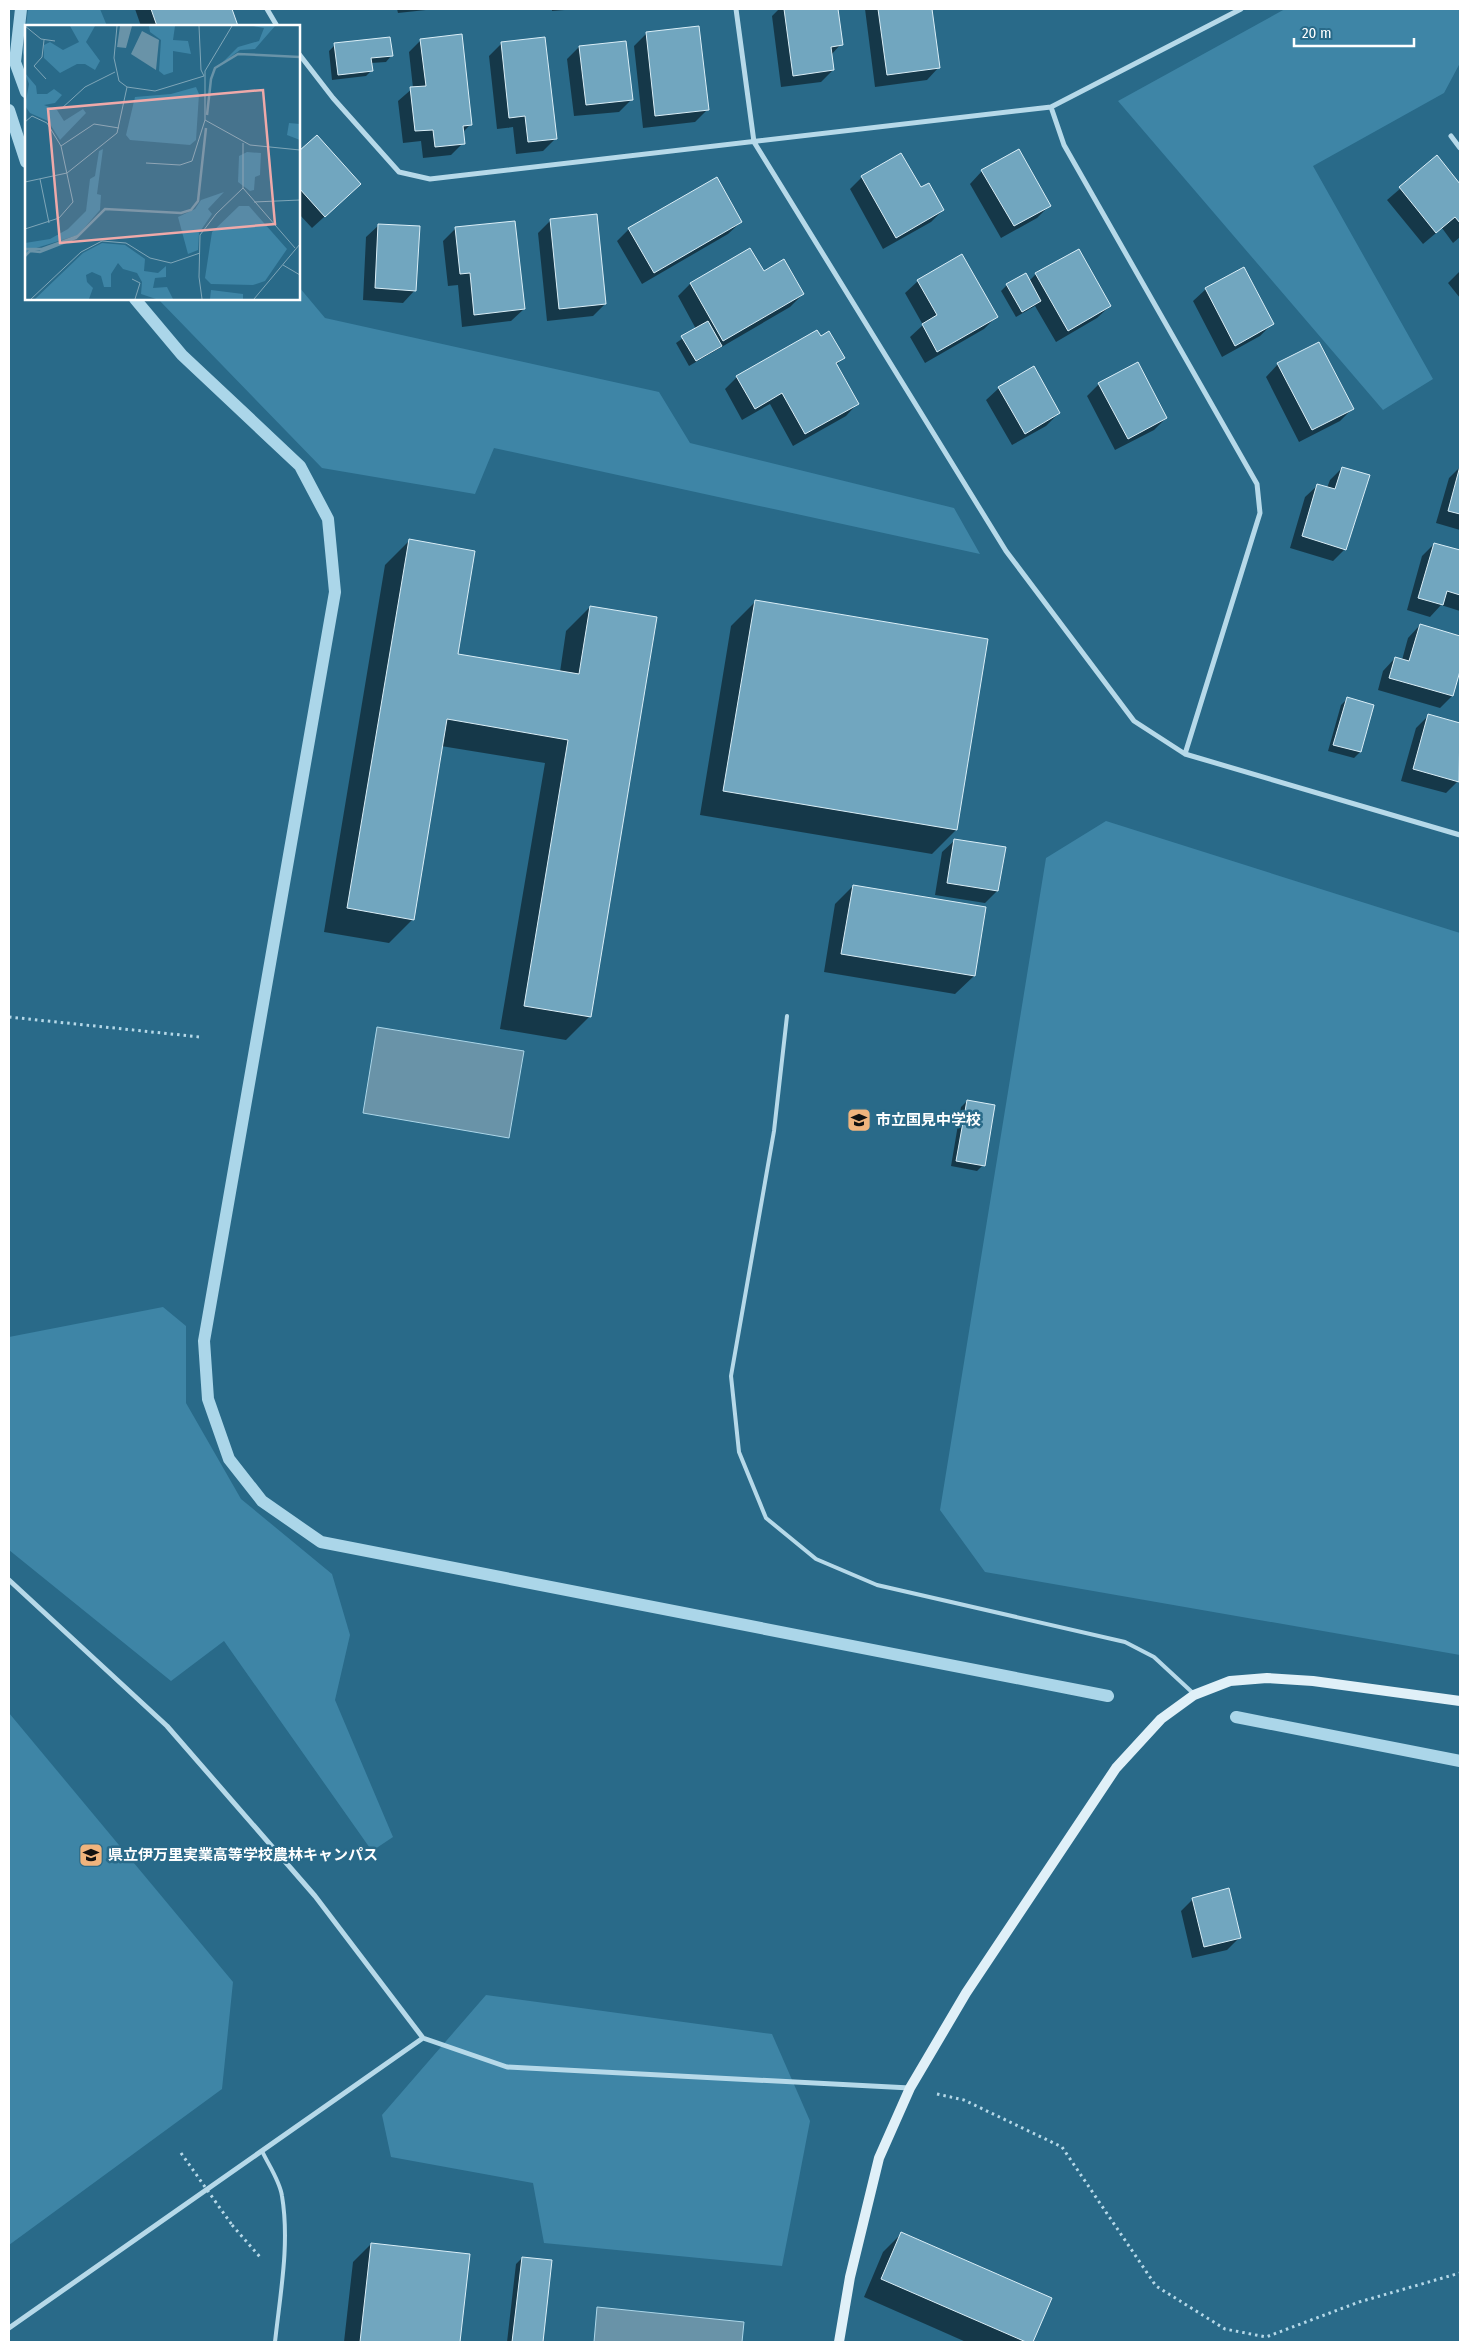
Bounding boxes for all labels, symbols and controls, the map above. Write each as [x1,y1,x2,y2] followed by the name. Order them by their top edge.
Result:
[1294,15,1414,47] scale bar
[1302,24,1332,42] text: 20 m
[25,25,300,300] inset map
[846,1107,872,1133] school or university icon: 市立国見中学校
[876,1111,981,1129] place label: 市立国見中学校
[78,1842,104,1868] school or university icon: 県立伊万里実業高等学校農林キャンパス
[108,1846,378,1864] place label: 県立伊万里実業高等学校農林キャンパス

